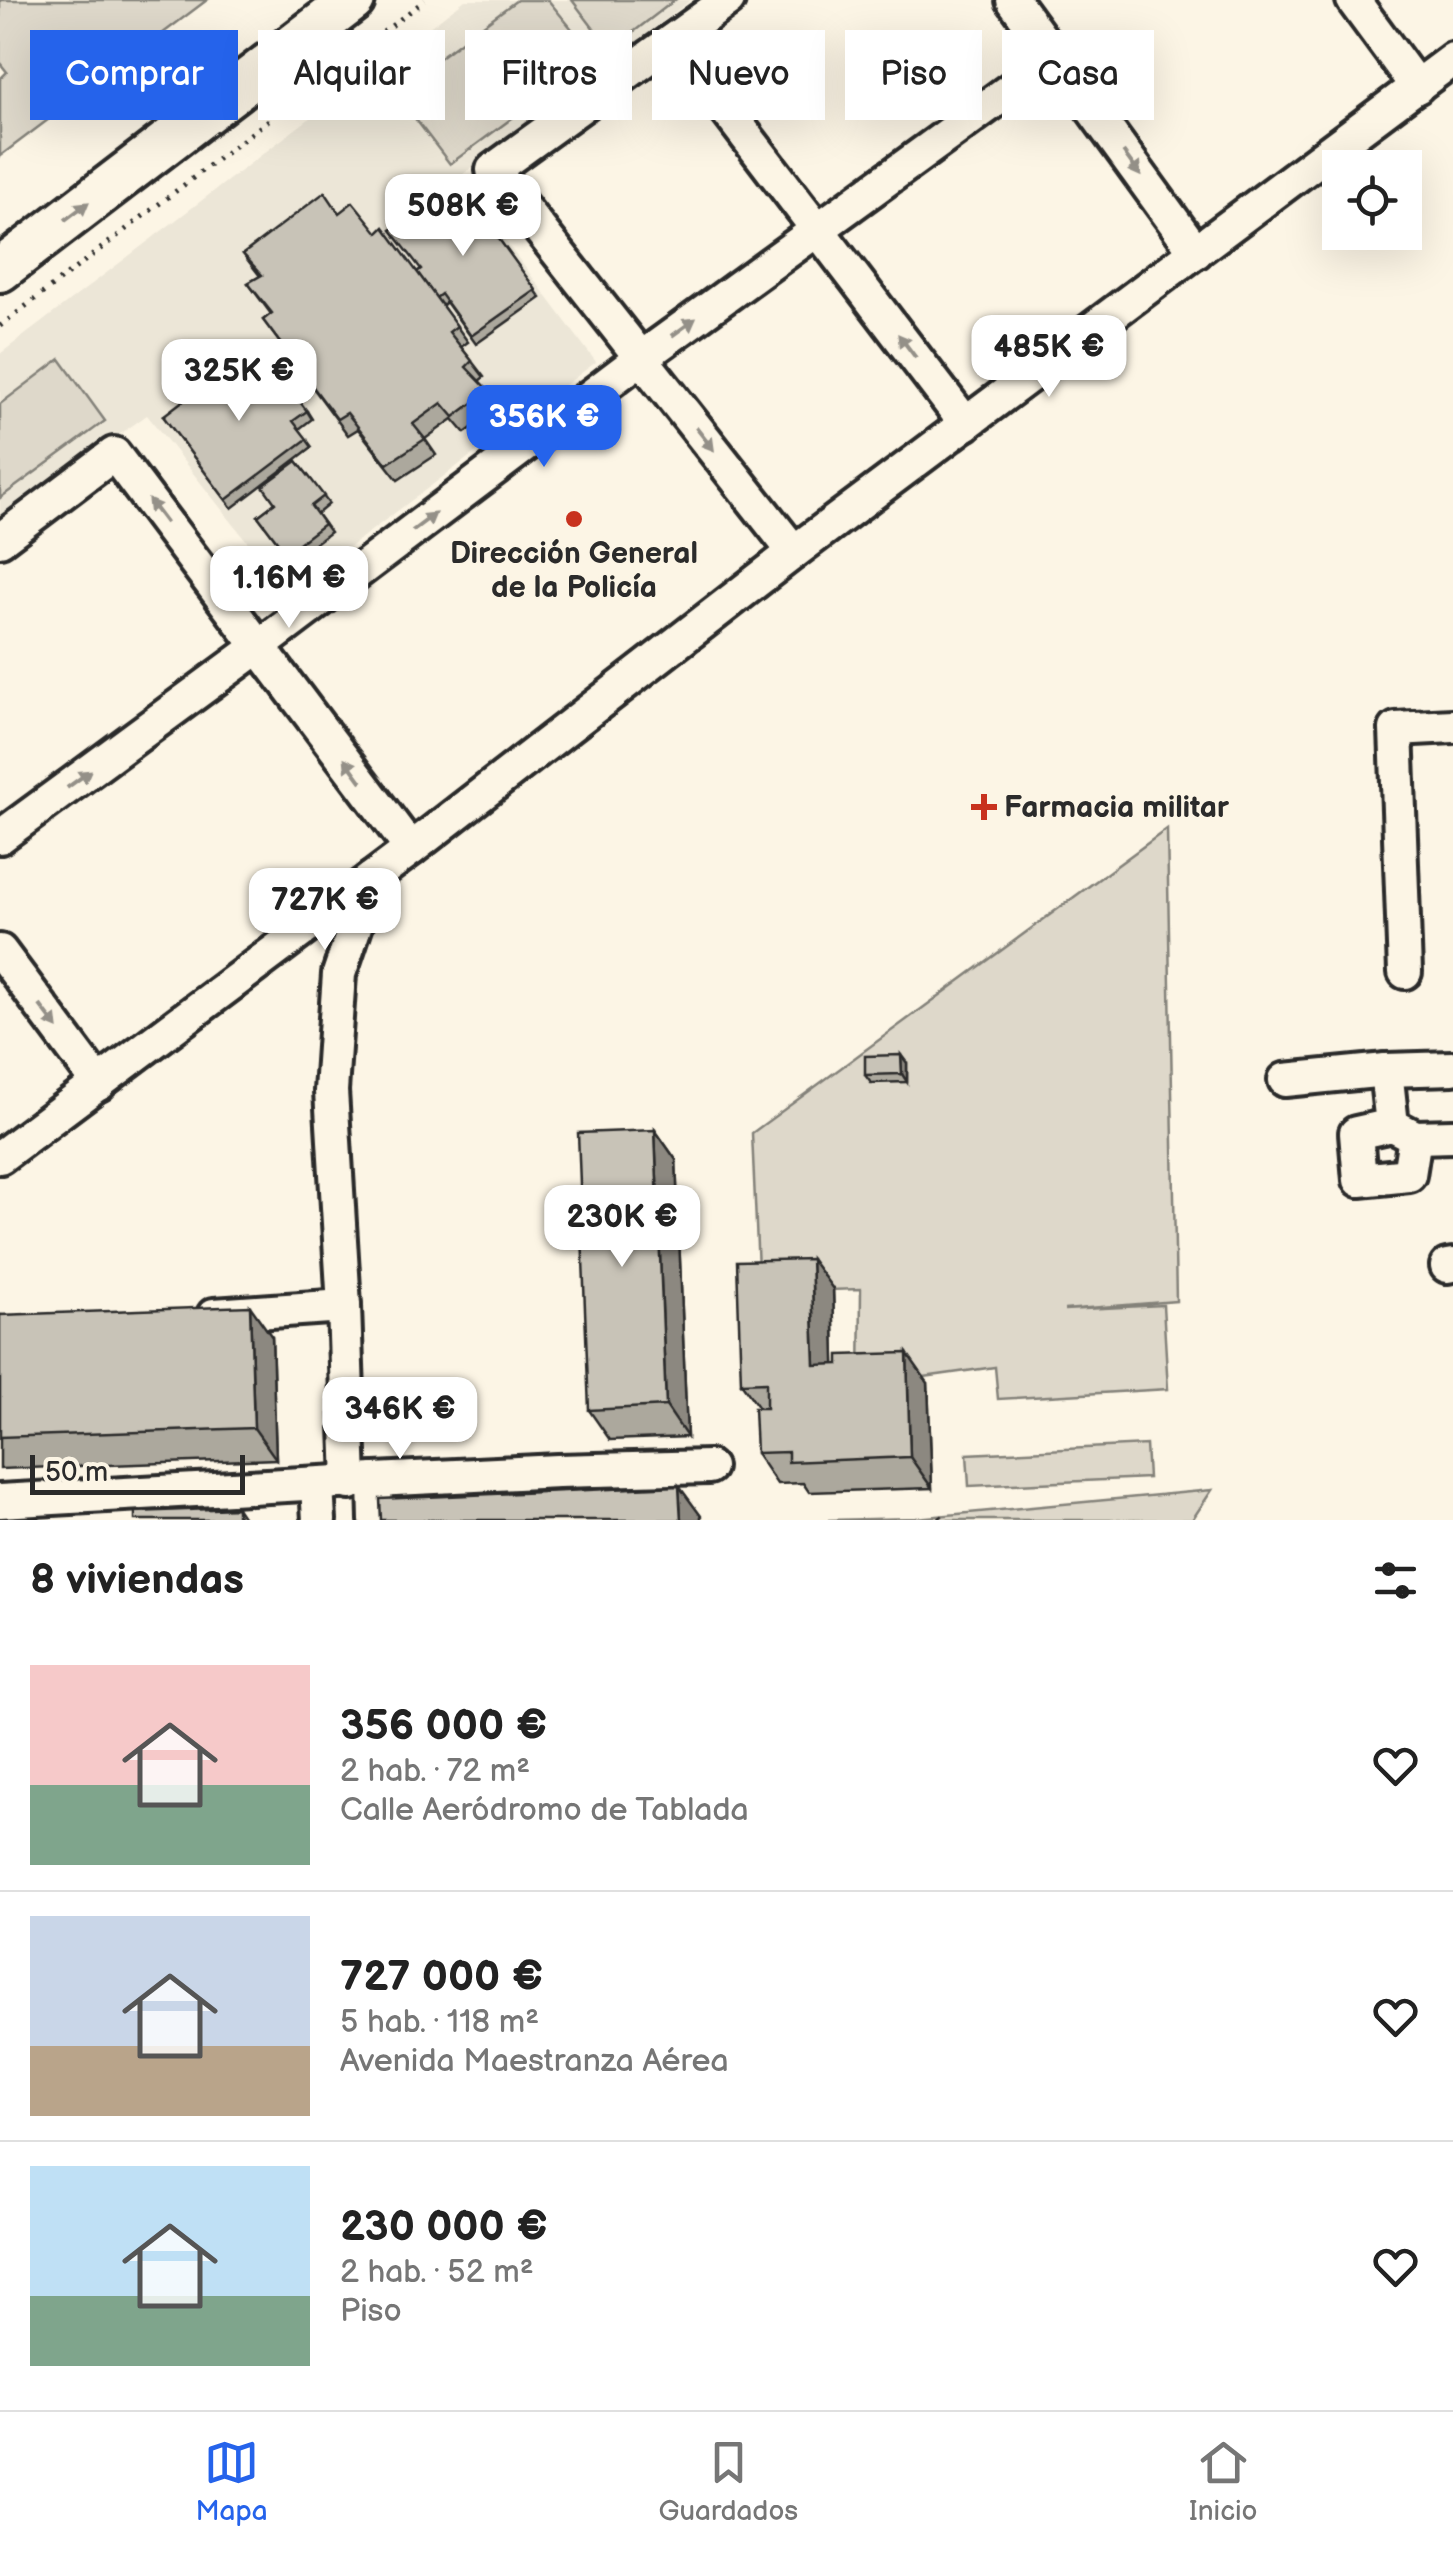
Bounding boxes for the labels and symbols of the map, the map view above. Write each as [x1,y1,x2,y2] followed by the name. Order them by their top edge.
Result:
[1122,151,1141,177] one-way arrow
[382,174,544,259] pin: 508K €
[64,200,90,221] one-way arrow
[968,315,1130,400] pin: 485K €
[670,318,697,338] one-way arrow
[897,333,917,359] one-way arrow
[158,339,320,424] pin: 325K €
[463,385,625,470] pin: 356K €
[694,426,715,452] one-way arrow
[148,498,168,524] one-way arrow
[563,508,585,530] marker: Dirección General de la Policía
[411,513,437,533] one-way arrow
[450,536,698,606] place label: Dirección General de la Policía
[197,546,381,631] pin: 1.16M €
[343,757,363,783] one-way arrow
[66,770,92,789] one-way arrow
[1004,790,1230,826] place label: Farmacia militar
[973,796,995,818] marker: Farmacia militar
[244,868,406,953] pin: 727K €
[39,1004,59,1030] one-way arrow
[541,1185,703,1270] pin: 230K €
[319,1377,481,1462] pin: 346K €
[30,1450,245,1494] scale bar

